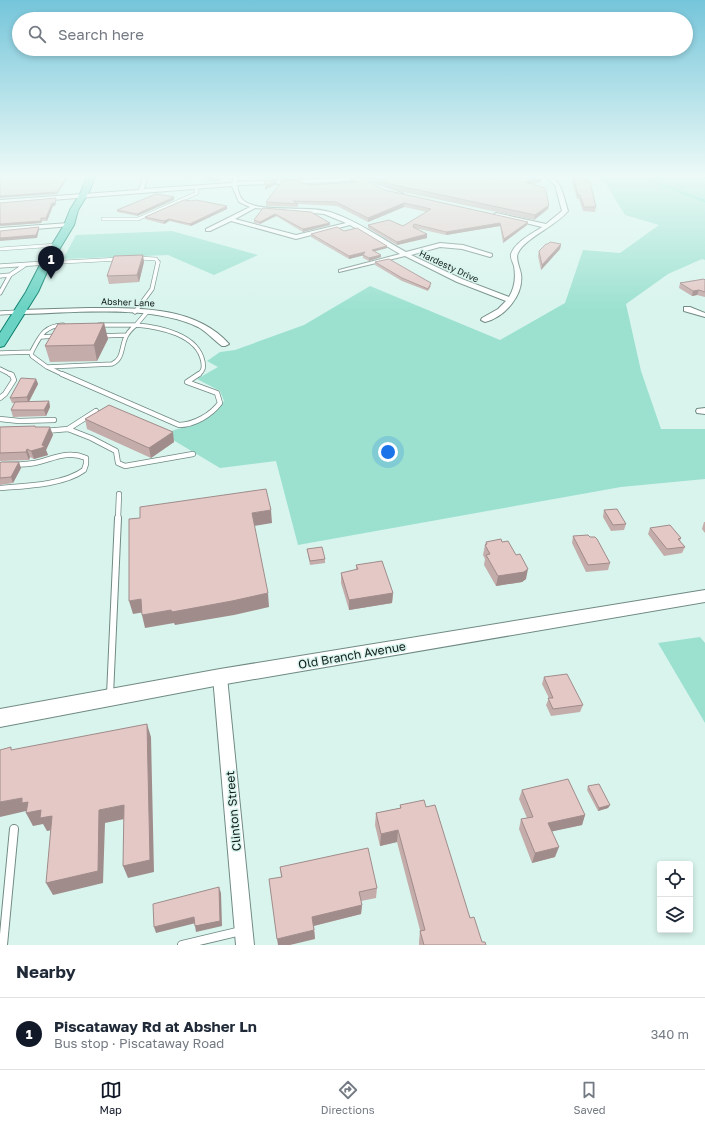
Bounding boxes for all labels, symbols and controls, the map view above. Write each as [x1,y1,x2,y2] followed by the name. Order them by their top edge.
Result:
[12,12,693,56] search box
[26,23,48,45] icon: search
[58,25,144,43] text: Search here
[38,246,64,279] pin: 1
[418,247,480,285] street label: Hardesty Drive
[101,296,155,308] street label: Absher Lane
[378,442,398,462] your location
[297,638,407,672] street label: Old Branch Avenue
[222,770,244,852] street label: Clinton Street
[657,861,693,933] map controls
[657,861,693,897] button: locate
[657,897,693,933] button: layers
[16,961,76,982] text: Nearby
[54,1017,257,1035] text: Piscataway Rd at Absher Ln
[26,1026,32,1042] text: 1
[651,1026,689,1042] text: 340 m
[54,1035,224,1051] text: Bus stop · Piscataway Road
[99,1079,122,1116] tab: Map
[321,1079,375,1116] tab: Directions
[573,1079,606,1116] tab: Saved

